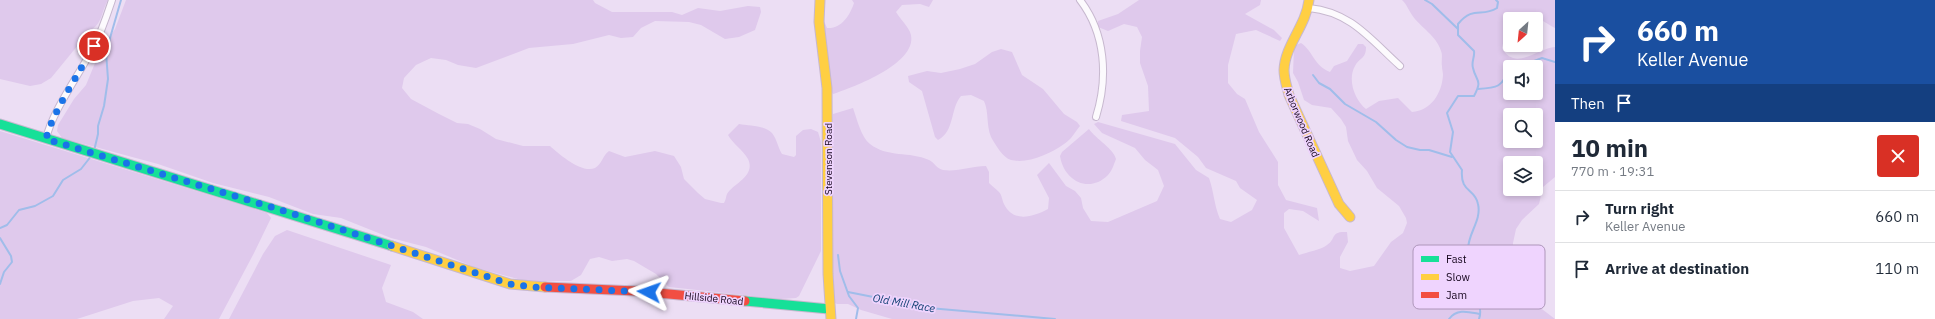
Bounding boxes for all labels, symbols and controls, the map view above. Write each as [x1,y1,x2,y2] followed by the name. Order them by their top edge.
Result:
[1503,12,1543,52] north arrow
[1503,12,1543,196] map controls
[1637,12,1719,49] text: 660 m
[1571,16,1623,68] icon: right
[77,29,111,63] pin
[83,35,105,57] icon: arrive
[1637,48,1748,71] text: Keller Avenue
[1503,60,1543,100] button: sound
[1281,85,1322,159] street label: Arborwood Road
[1613,92,1635,114] icon: arrive
[1571,94,1605,113] text: Then
[1503,108,1543,148] button: search
[822,123,835,195] street label: Stevenson Road
[1571,132,1648,164] text: 10 min
[1877,135,1919,177] button: close
[1503,156,1543,196] button: layers
[1571,163,1654,180] text: 770 m · 19:31
[1605,199,1674,218] text: Turn right
[1571,206,1593,228] icon: right
[1875,207,1919,226] text: 660 m
[1605,218,1685,235] text: Keller Avenue
[1413,245,1545,309] legend
[1446,252,1467,266] text: Fast
[1571,258,1593,280] icon: arrive
[1605,259,1749,278] text: Arrive at destination
[1875,259,1919,278] text: 110 m
[1446,270,1470,284] text: Slow
[628,271,670,313] position arrow
[1446,288,1467,302] text: Jam
[684,289,744,308] street label: Hillside Road
[872,291,937,315] water label: Old Mill Race

